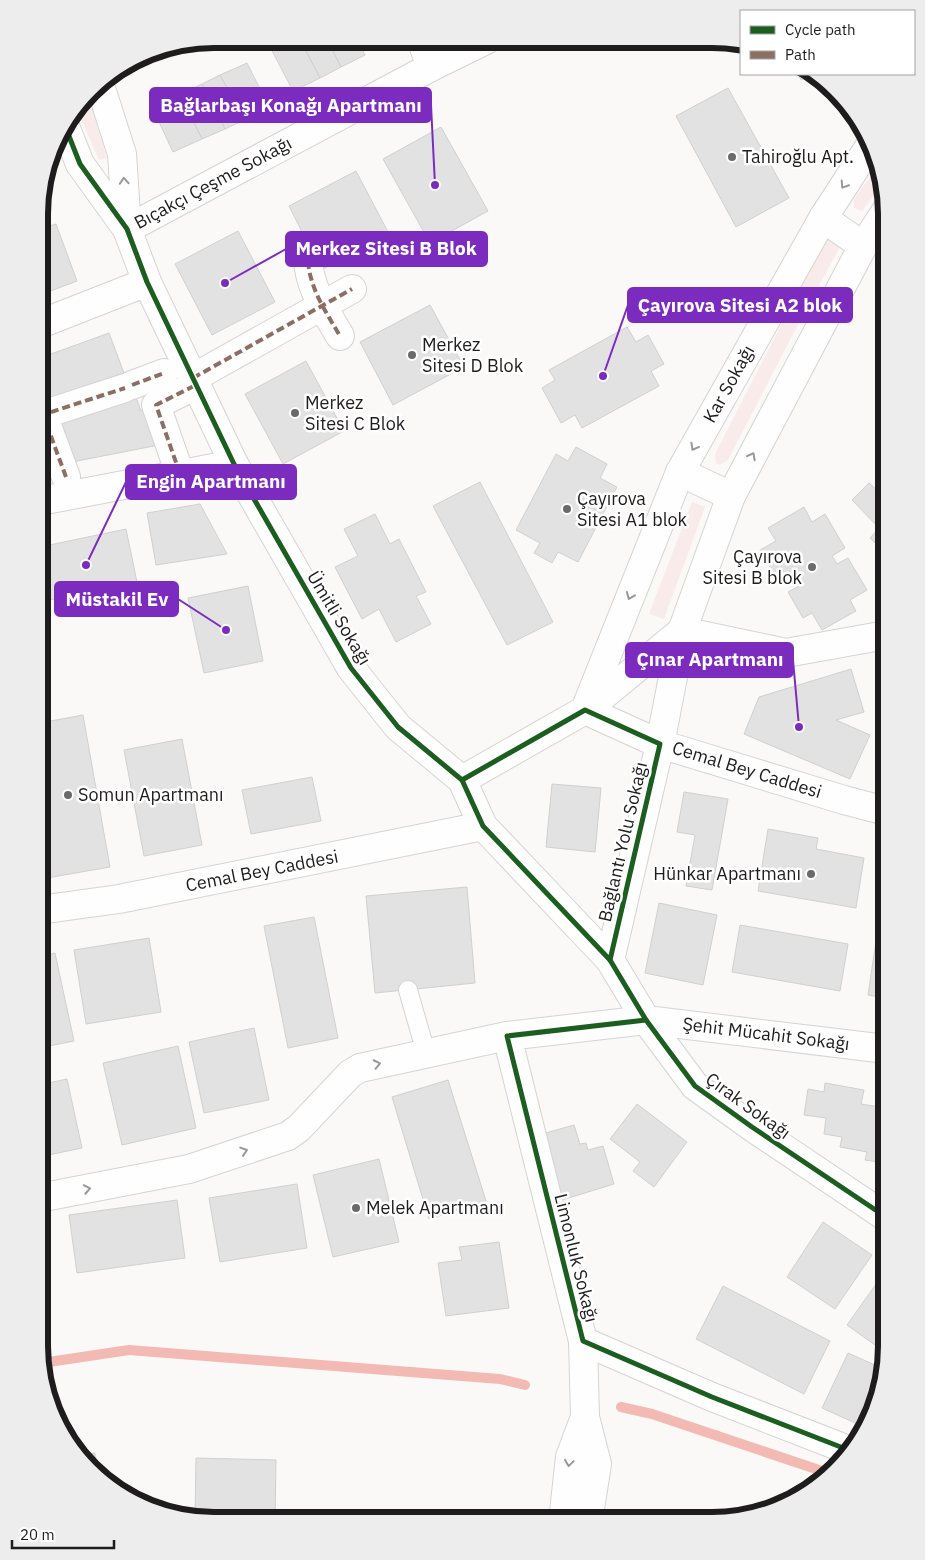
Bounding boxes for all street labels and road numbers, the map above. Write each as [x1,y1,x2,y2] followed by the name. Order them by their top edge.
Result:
[130,131,296,234] street label: Bıçakçı Çeşme Sokağı
[698,341,759,427] street label: Kar Sokağı
[302,566,377,669] street label: Ümitli Sokağı
[670,736,825,803] street label: Cemal Bey Caddesi
[593,760,652,924] street label: Bağlantı Yolu Sokağı
[184,844,340,897] street label: Cemal Bey Caddesi
[681,1012,851,1055] street label: Şehit Mücahit Sokağı
[701,1067,795,1144] street label: Çırak Sokağı
[549,1191,604,1325] street label: Limonluk Sokağı

